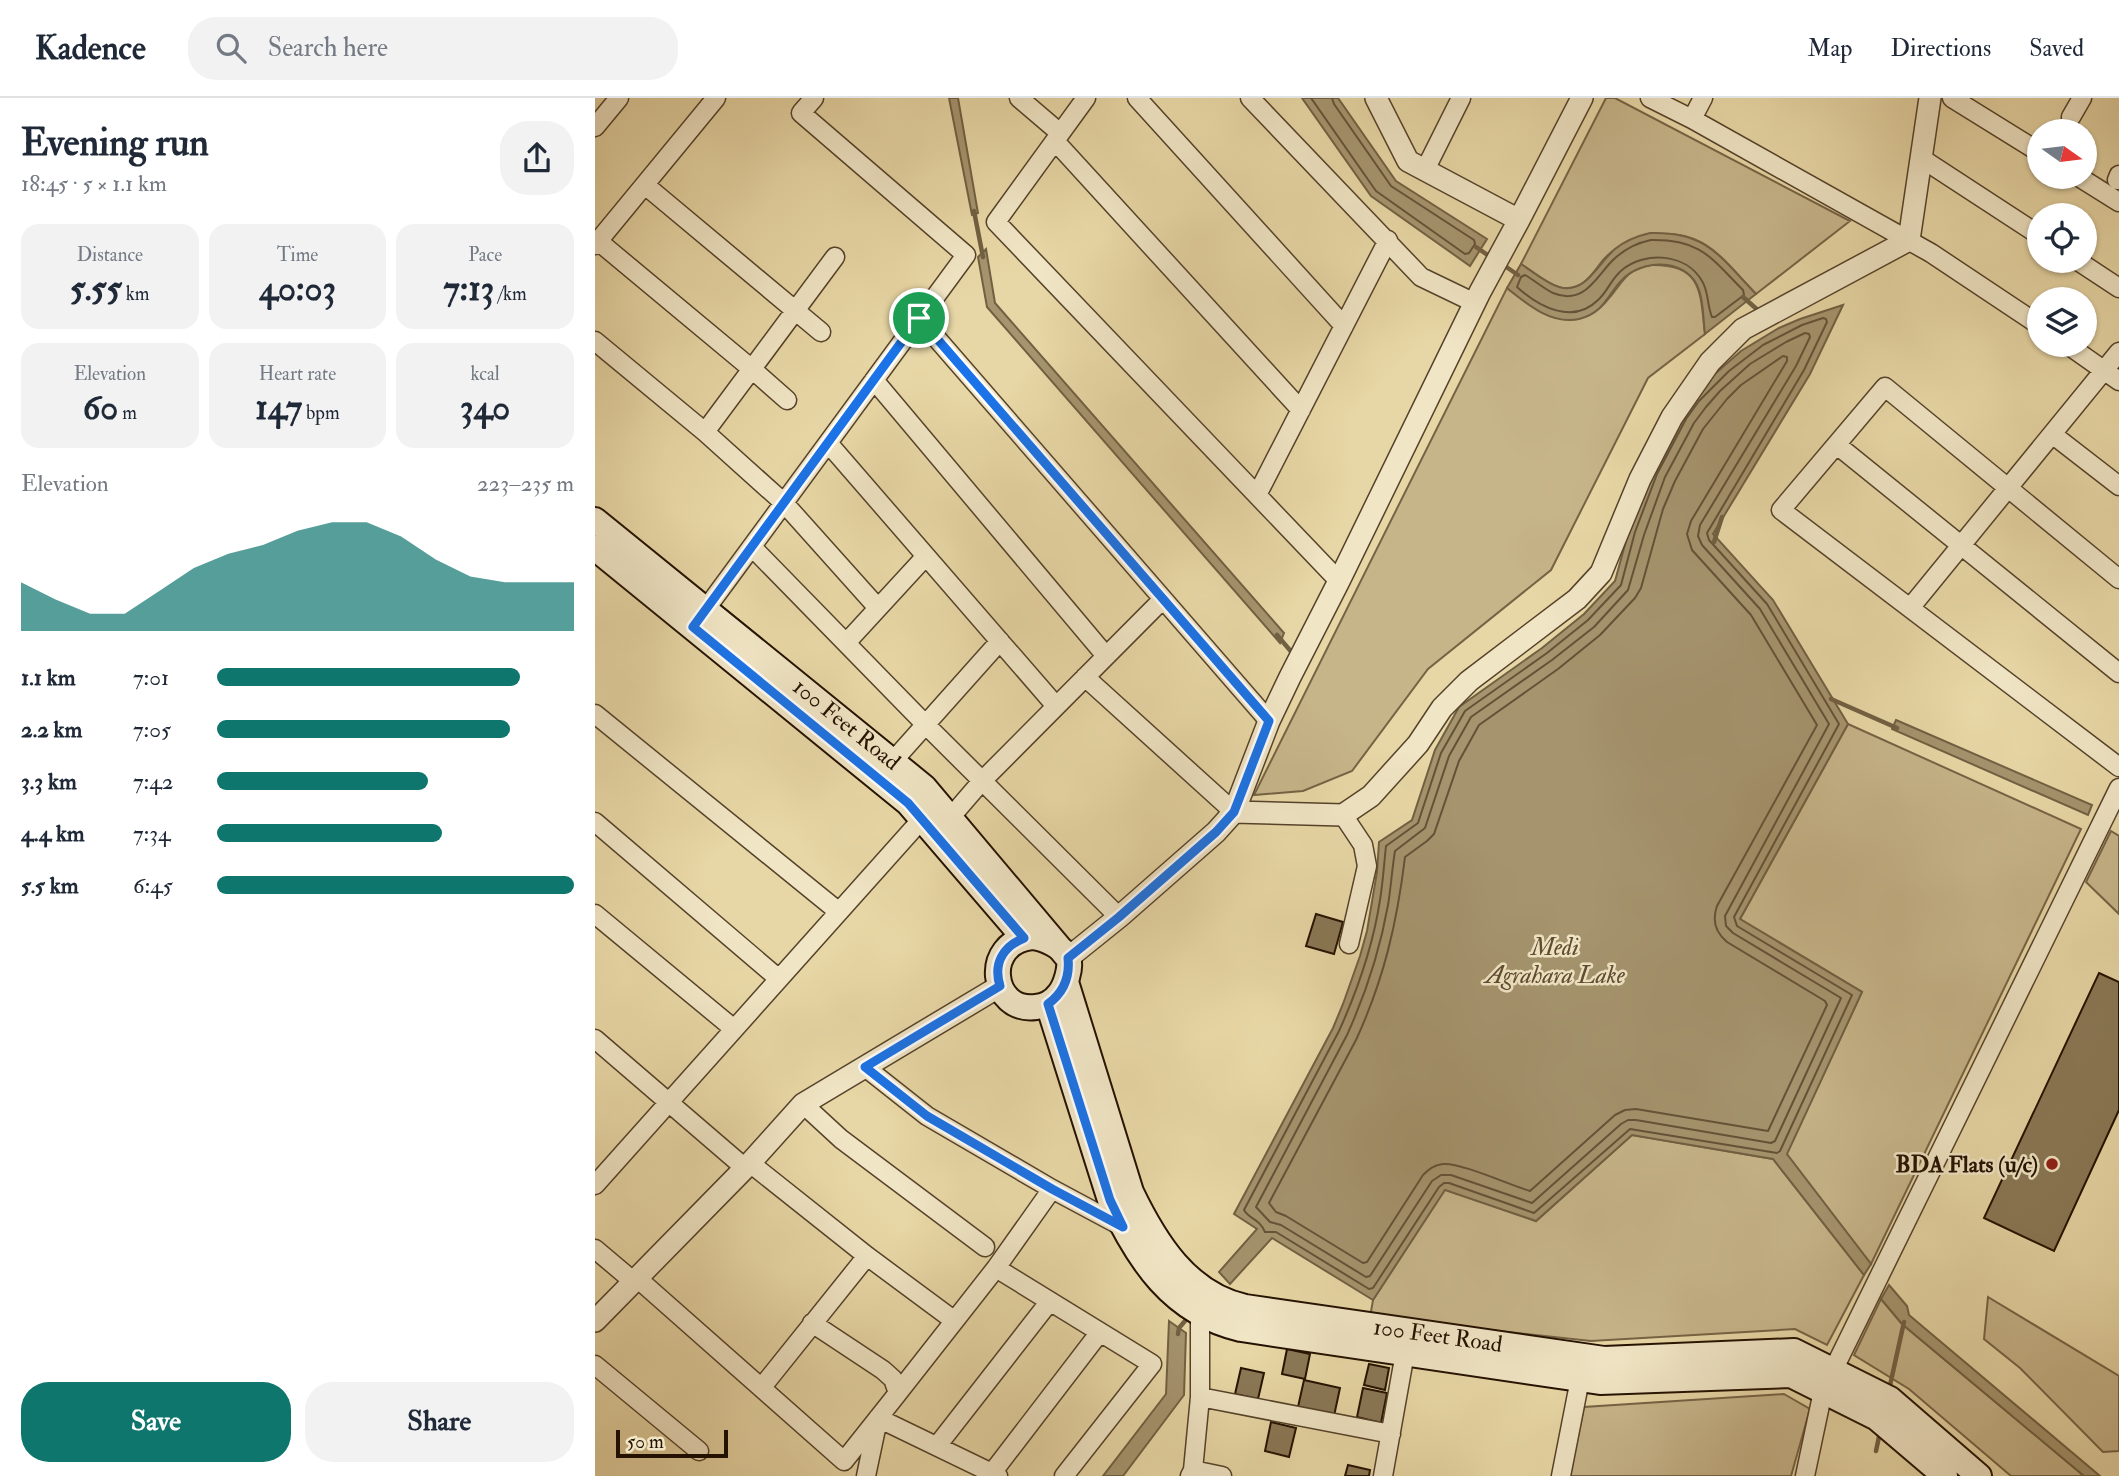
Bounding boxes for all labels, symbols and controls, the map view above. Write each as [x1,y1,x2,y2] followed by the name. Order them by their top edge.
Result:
[188,17,678,80] search box
[35,28,146,69] text: Kadence
[212,29,250,67] icon: search
[268,32,388,64] text: Search here
[1807,33,1852,64] text: Map
[1890,33,1991,64] text: Directions
[2029,33,2084,64] text: Saved
[21,119,209,167] text: Evening run
[2027,119,2097,189] north arrow
[2027,119,2097,357] map controls
[500,121,574,195] button: share
[21,169,167,198] text: 18:45 · 5 × 1.1 km
[2027,203,2097,273] button: locate
[77,243,143,267] text: Distance
[277,243,318,267] text: Time
[468,243,502,267] text: Pace
[70,267,122,311] text: 5.55
[259,267,336,311] text: 40:03
[443,267,494,311] text: 7:13
[122,282,150,306] text: km
[494,282,527,306] text: /km
[2027,287,2097,357] button: layers
[889,288,949,348] pin
[900,299,938,337] icon: arrive
[74,362,146,386] text: Elevation
[259,362,336,386] text: Heart rate
[471,362,500,386] text: kcal
[83,386,118,430] text: 60
[255,386,302,430] text: 147
[460,386,510,430] text: 340
[118,401,137,425] text: m
[302,401,340,425] text: bpm
[21,469,109,498] text: Elevation
[477,469,574,498] text: 223–235 m
[21,663,76,692] text: 1.1 km
[133,663,169,692] text: 7:01
[787,672,906,777] street label: 100 Feet Road
[21,715,82,744] text: 2.2 km
[133,715,171,744] text: 7:05
[21,767,77,796] text: 3.3 km
[133,767,173,796] text: 7:42
[21,819,85,848] text: 4.4 km
[133,819,170,848] text: 7:34
[21,871,79,900] text: 5.5 km
[133,871,173,900] text: 6:45
[1482,932,1626,991] water label: Medi Agrahara Lake
[1896,1150,2038,1179] place label: BDA Flats (u/c)
[2044,1156,2060,1172] marker: BDA Flats (u/c)
[1372,1312,1504,1359] street label: 100 Feet Road
[21,1382,291,1462] button: Save
[305,1382,574,1462] button: Share
[616,1427,728,1459] scale bar
[627,1430,664,1454] text: 50 m

